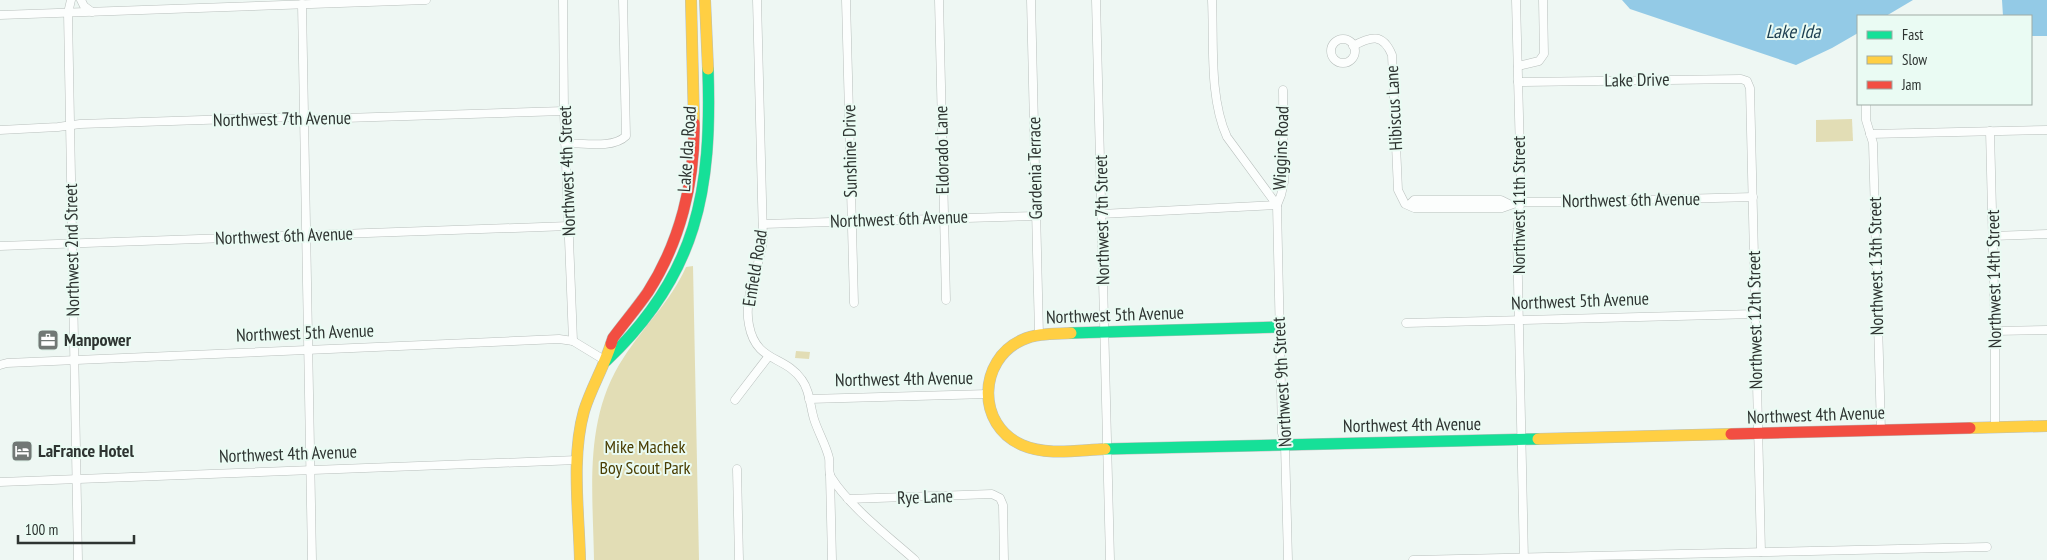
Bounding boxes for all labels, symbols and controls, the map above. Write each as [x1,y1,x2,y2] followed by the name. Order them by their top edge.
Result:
[1857,15,2032,105] legend
[1766,19,1822,43] water label: Lake Ida
[1902,25,1923,44] text: Fast
[1902,50,1927,69] text: Slow
[1380,65,1407,151] street label: Hibiscus Lane
[1604,67,1670,92] street label: Lake Drive
[1901,75,1921,94] text: Jam
[837,104,862,198] street label: Sunshine Drive
[553,105,580,237] street label: Northwest 4th Street
[672,105,701,193] street label: Lake Ida Road
[929,105,954,195] street label: Eldorado Lane
[213,106,351,131] street label: Northwest 7th Avenue
[1268,106,1293,190] street label: Wiggins Road
[1022,116,1047,220] street label: Gardenia Terrace
[1507,136,1530,274] street label: Northwest 11th Street
[1089,155,1114,285] street label: Northwest 7th Street
[59,183,84,317] street label: Northwest 2nd Street
[1562,187,1700,212] street label: Northwest 6th Avenue
[1863,196,1888,335] street label: Northwest 13th Street
[829,205,968,232] street label: Northwest 6th Avenue
[1981,209,2006,348] street label: Northwest 14th Street
[214,222,353,249] street label: Northwest 6th Avenue
[737,228,772,308] street label: Enfield Road
[1742,250,1767,389] street label: Northwest 12th Street
[1510,287,1649,314] street label: Northwest 5th Avenue
[1045,301,1184,328] street label: Northwest 5th Avenue
[1267,316,1296,448] street label: Northwest 9th Street
[235,319,374,346] street label: Northwest 5th Avenue
[36,328,60,352] office icon: Manpower
[64,328,132,351] place label: Manpower
[835,366,973,391] street label: Northwest 4th Avenue
[1746,401,1885,428] street label: Northwest 4th Avenue
[1343,412,1481,437] street label: Northwest 4th Avenue
[599,435,691,479] park label: Mike Machek Boy Scout Park
[10,439,34,463] hotel icon: LaFrance Hotel
[38,439,134,462] place label: LaFrance Hotel
[218,440,357,467] street label: Northwest 4th Avenue
[897,484,953,509] street label: Rye Lane
[18,512,134,544] scale bar
[25,520,58,539] text: 100 m

